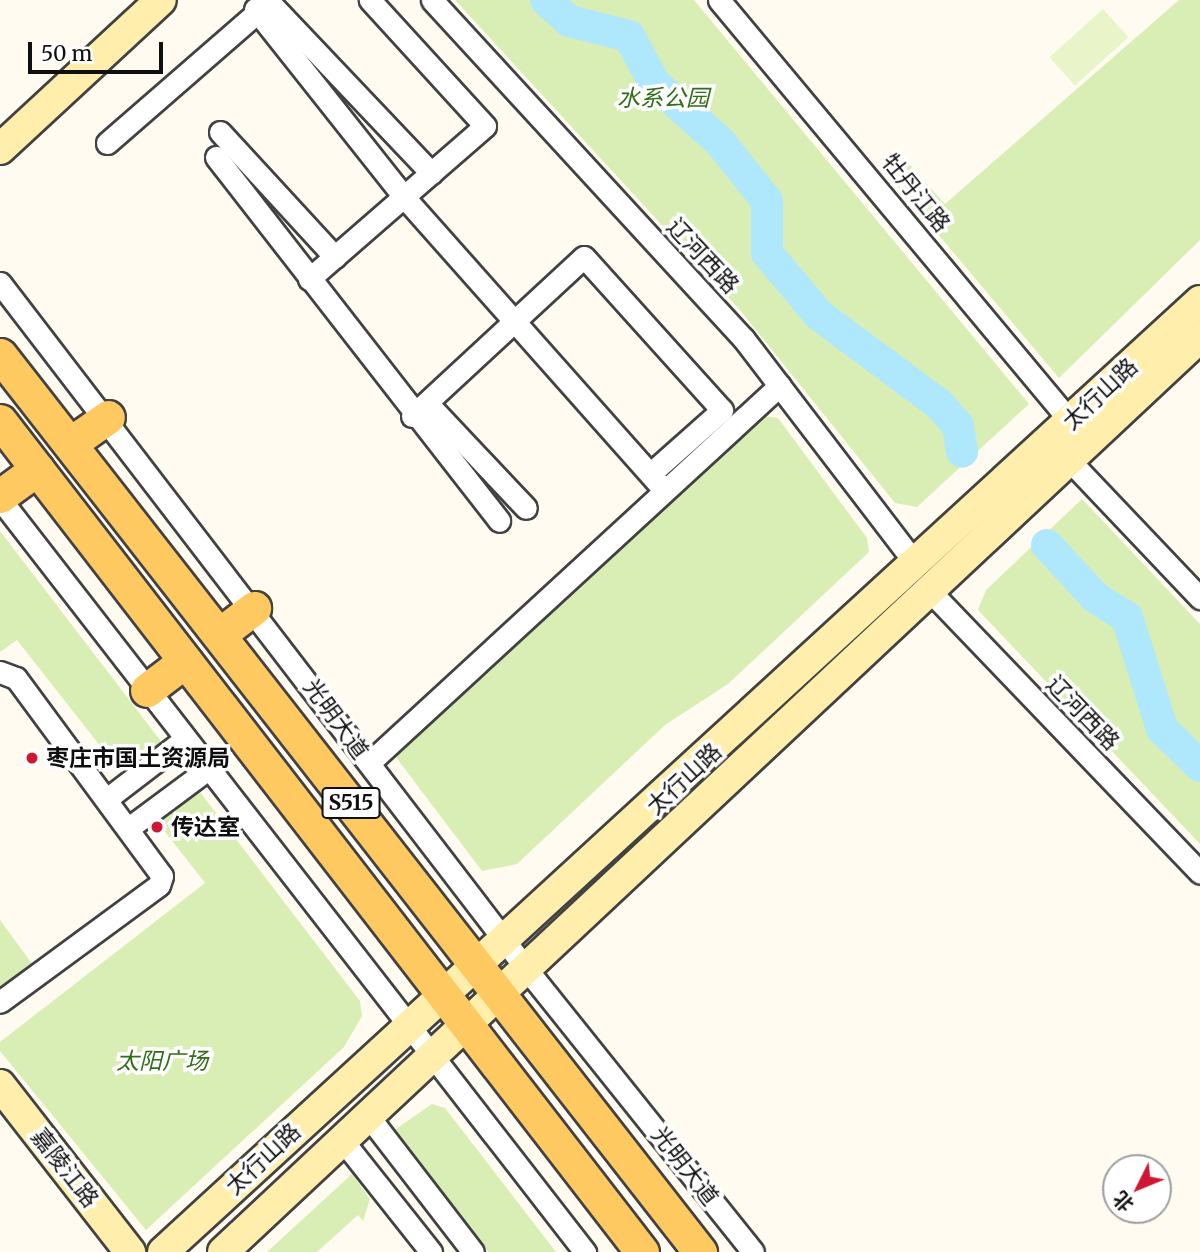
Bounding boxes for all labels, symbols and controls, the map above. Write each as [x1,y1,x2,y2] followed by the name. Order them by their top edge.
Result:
[32,28,166,72] scale bar
[41,40,92,67] text: 50 m
[617,84,709,112] park label: 水系公园
[876,149,956,237] street label: 牡丹江路
[662,213,744,299] street label: 辽河西路
[1057,353,1143,435] street label: 太行山路
[1041,670,1125,756] street label: 辽河西路
[298,674,374,764] street label: 光明大道
[641,738,727,820] street label: 太行山路
[46,744,230,772] place label: 枣庄市国土资源局
[24,750,40,766] marker: 枣庄市国土资源局
[321,786,381,820] road number: S515
[171,813,240,841] place label: 传达室
[149,819,165,835] marker: 传达室
[116,1047,208,1075] park label: 太阳广场
[220,1118,306,1200] street label: 太行山路
[646,1121,724,1211] street label: 光明大道
[26,1123,104,1213] street label: 嘉陵江路
[1102,1154,1172,1224] north arrow
[1108,1187,1138,1217] text: 北

